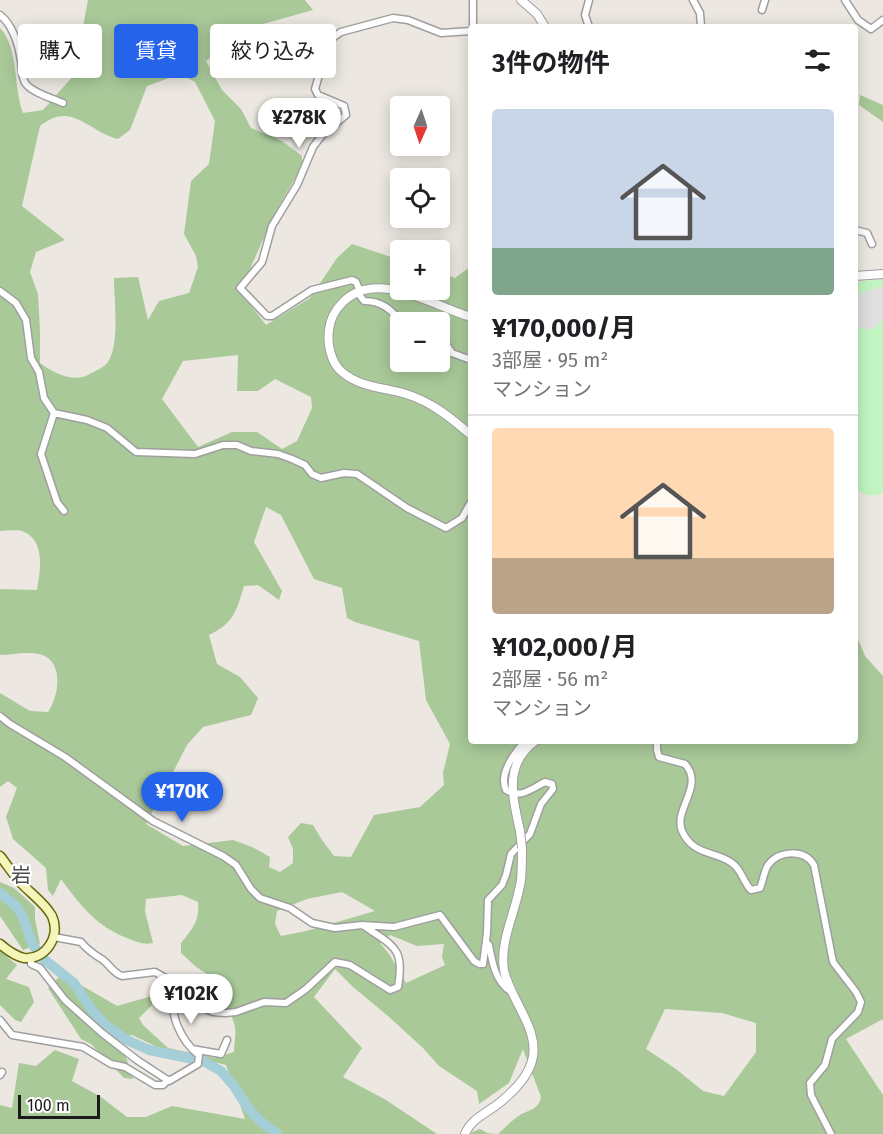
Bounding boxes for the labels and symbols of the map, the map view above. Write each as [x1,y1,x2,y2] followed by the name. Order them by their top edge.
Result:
[390,96,450,156] north arrow
[257,98,341,149] pin: ¥278K
[140,772,224,823] pin: ¥170K
[11,863,31,887] district label: 岩
[149,974,233,1025] pin: ¥102K
[18,1092,100,1120] scale bar

